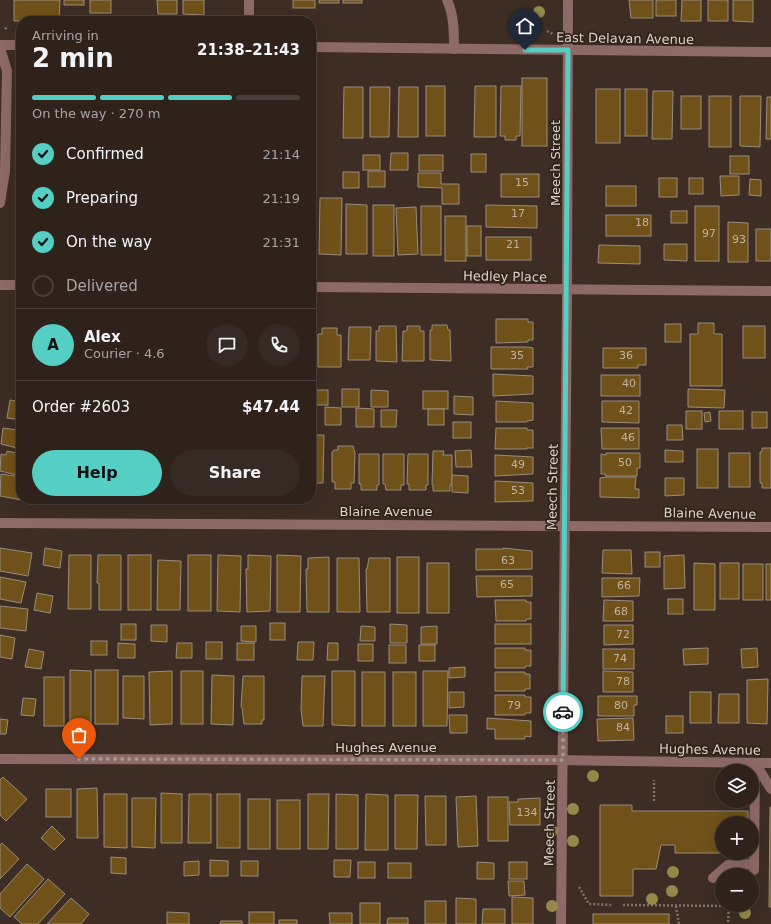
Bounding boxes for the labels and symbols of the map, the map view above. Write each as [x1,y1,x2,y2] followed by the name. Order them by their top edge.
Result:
[508,9,542,50] pin
[556,30,694,47] street label: East Delavan Avenue
[548,120,563,206] street label: Meech Street
[515,176,529,189] house number: 15
[511,207,525,220] house number: 17
[635,216,649,229] house number: 18
[702,227,716,240] house number: 97
[732,233,746,246] house number: 93
[506,238,520,251] house number: 21
[463,268,547,285] street label: Hedley Place
[510,349,524,362] house number: 35
[619,349,633,362] house number: 36
[622,377,636,390] house number: 40
[619,404,633,417] house number: 42
[621,431,635,444] house number: 46
[544,444,561,530] street label: Meech Street
[618,456,632,469] house number: 50
[511,458,525,471] house number: 49
[511,484,525,497] house number: 53
[340,504,432,519] street label: Blaine Avenue
[663,505,757,522] street label: Blaine Avenue
[501,554,515,567] house number: 63
[500,578,514,591] house number: 65
[617,579,631,592] house number: 66
[614,605,628,618] house number: 68
[616,628,630,641] house number: 72
[613,652,627,665] house number: 74
[616,675,630,688] house number: 78
[543,692,583,732] courier
[507,699,521,712] house number: 79
[614,699,628,712] house number: 80
[62,718,96,759] pin
[616,721,630,734] house number: 84
[335,740,437,755] street label: Hughes Avenue
[659,741,761,758] street label: Hughes Avenue
[541,780,558,866] street label: Meech Street
[517,806,538,819] house number: 134

